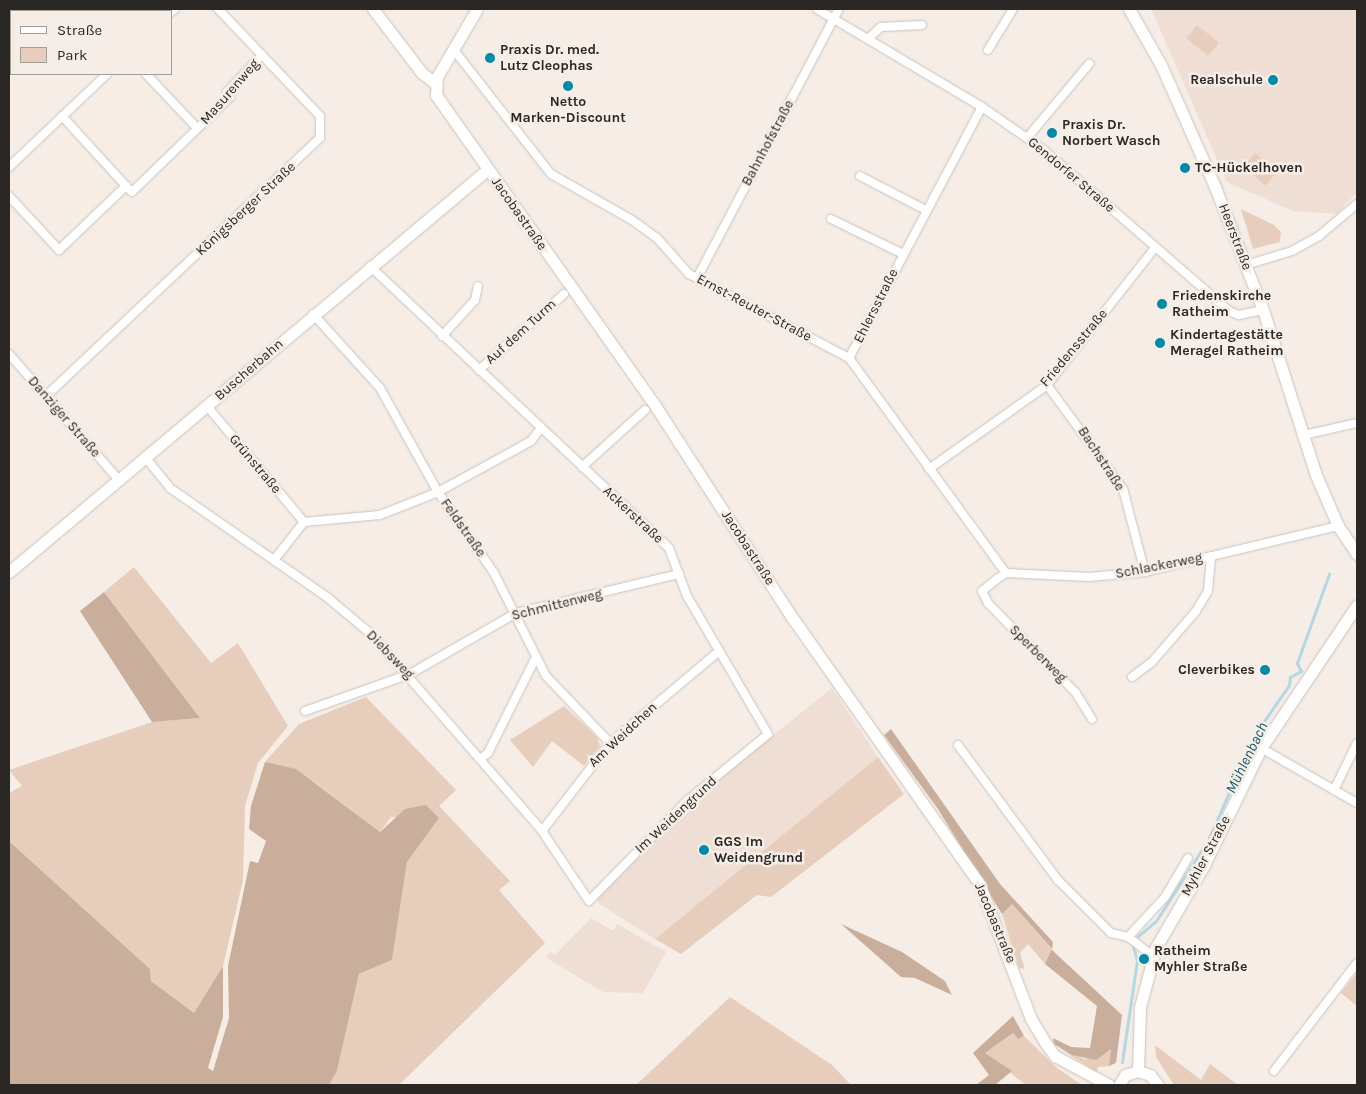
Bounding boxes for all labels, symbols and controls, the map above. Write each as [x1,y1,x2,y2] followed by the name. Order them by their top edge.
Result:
[10,10,172,75] legend
[57,21,102,39] text: Straße
[500,42,599,74] place label: Praxis Dr. med. Lutz Cleophas
[57,46,87,64] text: Park
[484,52,496,64] marker: Praxis Dr. med. Lutz Cleophas
[197,56,263,128] street label: Masurenweg
[1190,72,1263,88] place label: Realschule
[1267,74,1279,86] marker: Realschule
[562,80,574,92] marker: Netto Marken-Discount
[510,94,626,126] place label: Netto Marken-Discount
[738,97,798,189] street label: Bahnhofstraße
[1062,117,1160,150] place label: Praxis Dr. Norbert Wasch
[1046,127,1058,139] marker: Praxis Dr. Norbert Wasch
[1024,134,1118,216] street label: Gendorfer Straße
[193,158,299,260] street label: Königsberger Straße
[1195,160,1303,176] place label: TC-Hückelhoven
[1179,162,1191,174] marker: TC-Hückelhoven
[488,174,550,254] street label: Jacobastraße
[1215,201,1255,273] street label: Heerstraße
[850,266,902,346] street label: Ehlersstraße
[694,271,814,345] street label: Ernst-Reuter-Straße
[1172,288,1271,321] place label: Friedenskirche Ratheim
[482,296,560,368] street label: Auf dem Turm
[1156,298,1168,310] marker: Friedenskirche Ratheim
[1037,306,1111,390] street label: Friedensstraße
[1170,327,1283,360] place label: Kindertagestätte Meragel Ratheim
[211,336,287,404] street label: Buscherbahn
[1154,337,1166,349] marker: Kindertagestätte Meragel Ratheim
[24,373,104,461] street label: Danziger Straße
[1074,424,1128,494] street label: Bachstraße
[225,431,285,497] street label: Grünstraße
[599,483,667,547] street label: Ackerstraße
[437,496,489,560] street label: Feldstraße
[718,508,778,588] street label: Jacobastraße
[1114,549,1204,583] street label: Schlackerweg
[510,586,604,624] street label: Schmittenweg
[1006,622,1070,686] street label: Sperberweg
[363,627,417,683] street label: Diebsweg
[1178,662,1255,678] place label: Cleverbikes
[1259,664,1271,676] marker: Cleverbikes
[585,699,661,771] street label: Am Weidchen
[1222,719,1272,797] water label: Mühlenbach
[632,773,720,857] street label: Im Weidengrund
[1178,813,1234,899] street label: Myhler Straße
[714,834,803,866] place label: GGS Im Weidengrund
[698,844,710,856] marker: GGS Im Weidengrund
[971,880,1019,966] street label: Jacobastraße
[1154,943,1247,976] place label: Ratheim Myhler Straße
[1138,953,1150,965] marker: Ratheim Myhler Straße

